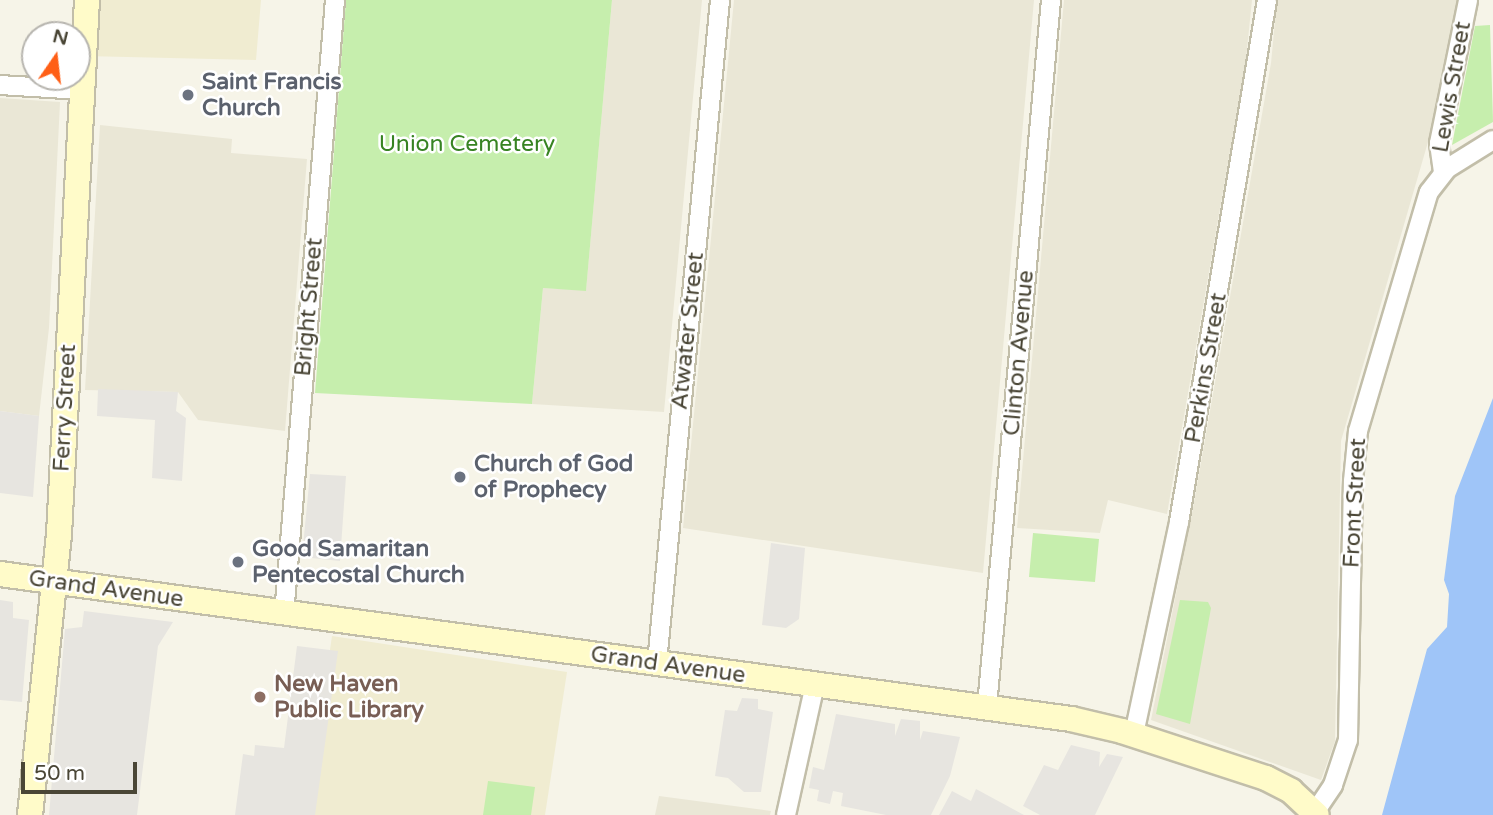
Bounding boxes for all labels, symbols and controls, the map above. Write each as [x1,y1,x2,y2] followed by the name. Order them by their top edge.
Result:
[1427,19,1477,155] street label: Lewis Street
[21,21,91,91] north arrow
[51,25,71,50] text: N
[202,68,341,122] place label: Saint Francis Church
[180,87,196,103] marker: Saint Francis Church
[379,130,555,158] park label: Union Cemetery
[289,237,329,377] street label: Bright Street
[666,251,710,411] street label: Atwater Street
[998,269,1040,437] street label: Clinton Avenue
[1179,291,1233,445] street label: Perkins Street
[48,343,82,473] street label: Ferry Street
[1338,437,1372,569] street label: Front Street
[474,450,633,504] place label: Church of God of Prophecy
[452,469,468,485] marker: Church of God of Prophecy
[252,535,465,589] place label: Good Samaritan Pentecostal Church
[230,554,246,570] marker: Good Samaritan Pentecostal Church
[27,564,185,614] street label: Grand Avenue
[589,640,747,690] street label: Grand Avenue
[274,670,424,724] place label: New Haven Public Library
[252,689,268,705] marker: New Haven Public Library
[24,748,140,792] scale bar
[34,761,85,786] text: 50 m

